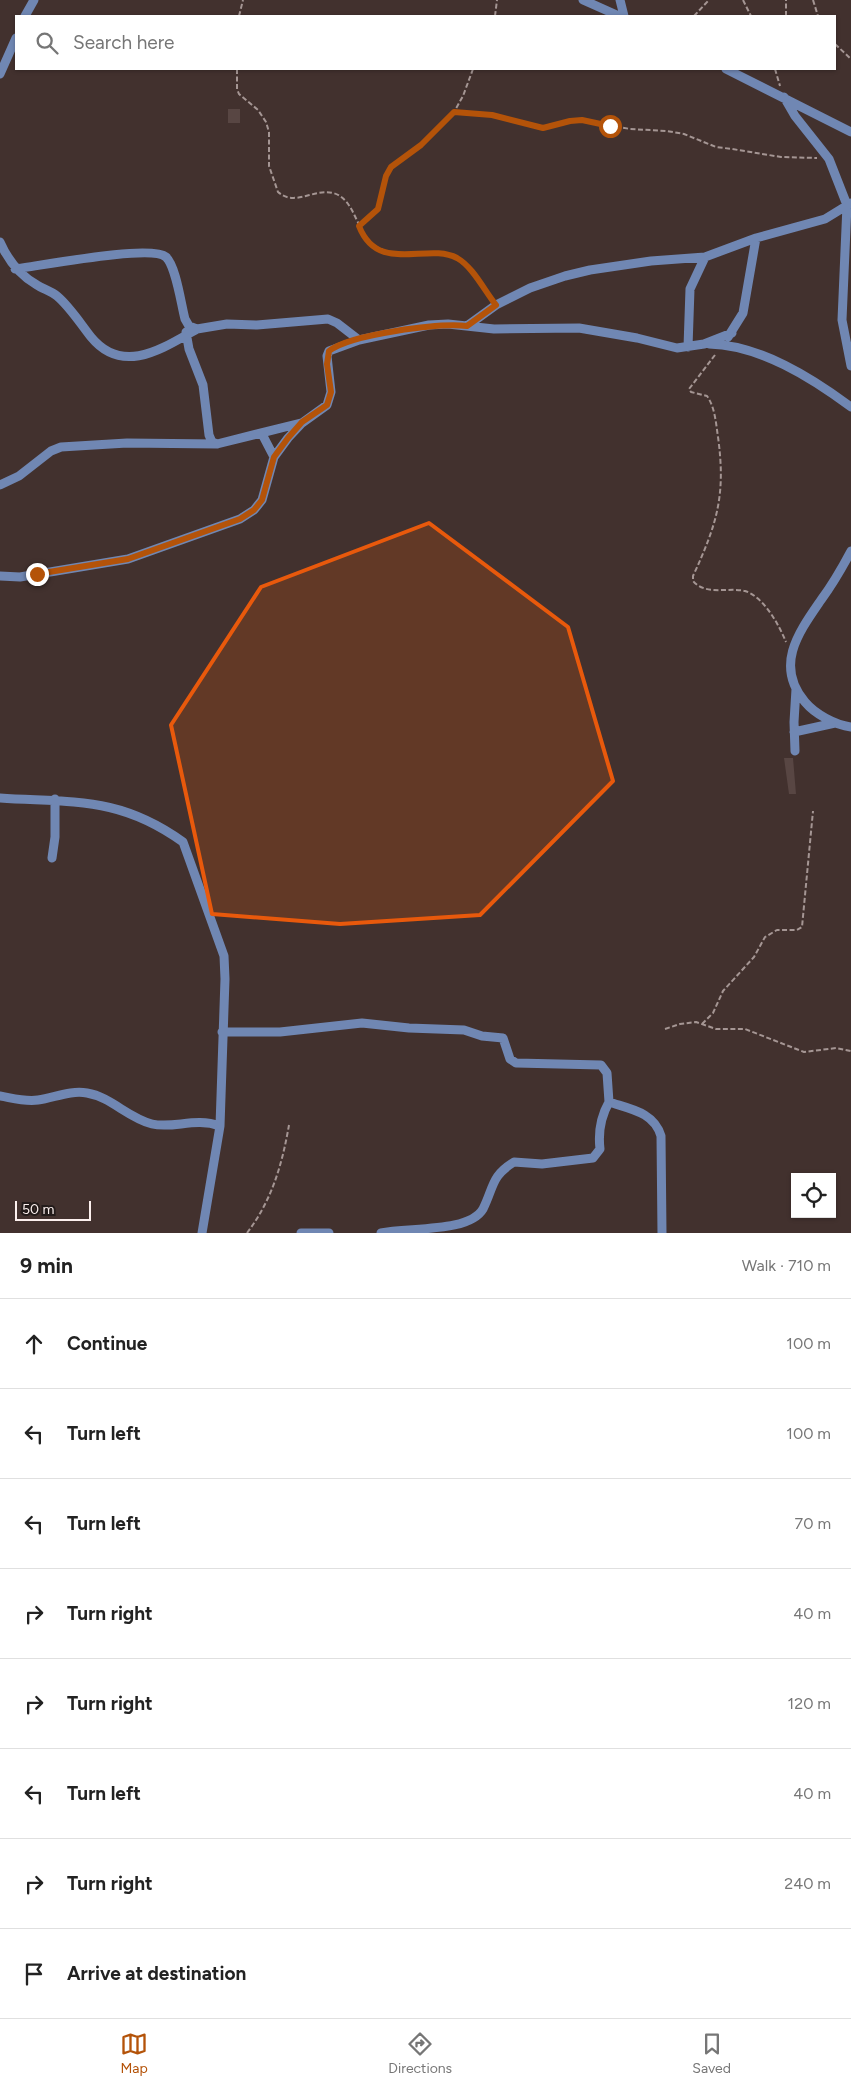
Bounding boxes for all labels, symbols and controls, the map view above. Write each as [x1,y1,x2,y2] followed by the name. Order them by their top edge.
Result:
[15,15,836,70] search box
[33,29,61,57] icon: search
[73,31,175,54] text: Search here
[599,115,622,138] route start
[26,563,49,586] route end
[791,1173,836,1218] map controls
[791,1173,836,1218] button: locate
[15,1198,91,1221] scale bar
[22,1201,54,1218] text: 50 m
[20,1253,73,1278] text: 9 min
[742,1256,831,1275] text: Walk · 710 m
[20,1330,48,1358] icon: ahead
[67,1332,147,1355] text: Continue
[786,1334,831,1353] text: 100 m
[20,1420,48,1448] icon: left
[67,1422,141,1445] text: Turn left
[786,1424,831,1443] text: 100 m
[20,1510,48,1538] icon: left
[67,1512,141,1535] text: Turn left
[795,1514,831,1533] text: 70 m
[20,1600,48,1628] icon: right
[67,1602,153,1625] text: Turn right
[793,1604,831,1623] text: 40 m
[20,1690,48,1718] icon: right
[67,1692,153,1715] text: Turn right
[788,1694,831,1713] text: 120 m
[20,1780,48,1808] icon: left
[67,1782,141,1805] text: Turn left
[793,1784,831,1803] text: 40 m
[20,1870,48,1898] icon: right
[67,1872,153,1895] text: Turn right
[784,1874,831,1893] text: 240 m
[20,1960,48,1988] icon: arrive
[67,1962,246,1985] text: Arrive at destination
[120,2030,148,2077] tab: Map
[388,2030,452,2077] tab: Directions
[692,2030,731,2077] tab: Saved

